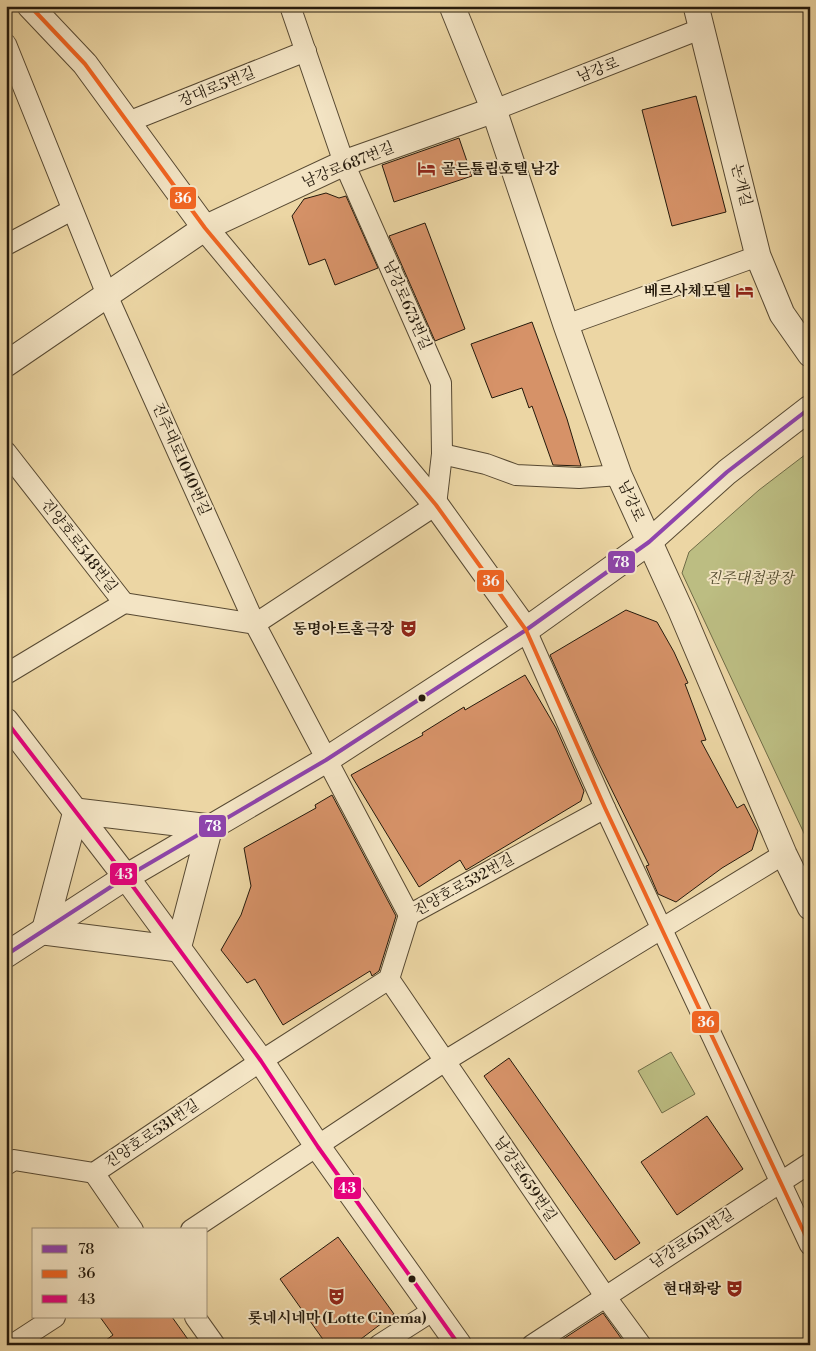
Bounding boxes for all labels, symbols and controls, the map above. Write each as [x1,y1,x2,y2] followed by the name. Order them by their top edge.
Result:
[574,53,622,87] street label: 남강로
[176,63,258,111] street label: 장대로5번길
[299,138,397,192] street label: 남강로687번길
[417,159,437,179] hotel icon: 골든튤립호텔 남강
[441,160,560,179] place label: 골든튤립호텔 남강
[727,162,755,208] street label: 논개길
[169,186,197,210] line badge: 36
[174,190,192,208] text: 36
[379,257,435,353] street label: 남강로673번길
[735,281,755,301] hotel icon: 베르사체모텔
[644,282,731,301] place label: 베르사체모텔
[148,400,214,518] street label: 진주대로1040번길
[613,477,649,525] street label: 남강로
[37,495,121,597] street label: 진양호로548번길
[607,550,636,574] line badge: 78
[613,554,630,572] text: 78
[476,569,505,593] line badge: 36
[707,569,796,588] park label: 진주대첩광장
[482,573,500,591] text: 36
[398,619,418,639] theatre icon: 동명아트홀극장
[293,620,395,639] place label: 동명아트홀극장
[417,693,427,703] unlabelled marker
[198,814,227,838] line badge: 78
[205,818,222,836] text: 78
[410,850,518,920] street label: 진양호로532번길
[109,862,138,886] line badge: 43
[115,866,133,884] text: 43
[691,1010,720,1034] line badge: 36
[697,1014,715,1032] text: 36
[101,1095,203,1173] street label: 진양호로531번길
[489,1133,561,1225] street label: 남강로659번길
[333,1176,362,1200] line badge: 43
[338,1180,356,1198] text: 43
[646,1205,738,1273] street label: 남강로651번길
[32,1228,208,1318] legend
[78,1240,94,1259] text: 78
[78,1264,95,1283] text: 36
[407,1274,417,1284] unlabelled marker
[725,1279,745,1299] theatre icon: 현대화랑
[663,1280,722,1299] place label: 현대화랑
[327,1287,347,1307] theatre icon: 롯네시네마 (Lotte Cinema)
[78,1290,95,1309] text: 43
[248,1309,427,1328] place label: 롯네시네마 (Lotte Cinema)

